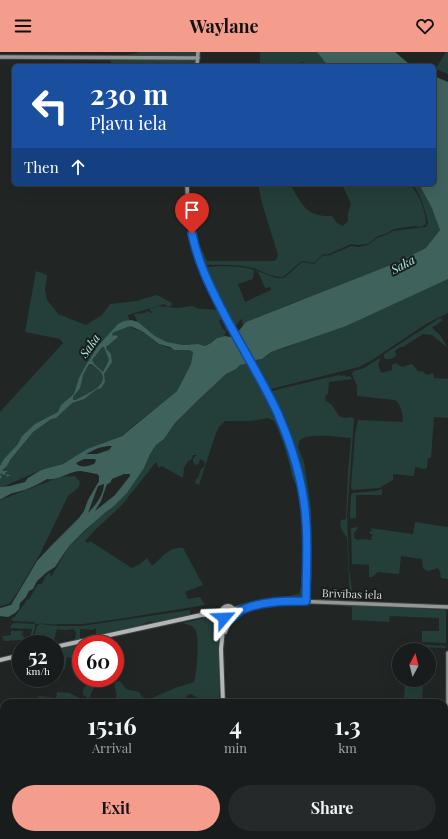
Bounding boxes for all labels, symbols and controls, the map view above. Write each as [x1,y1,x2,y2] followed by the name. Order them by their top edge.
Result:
[189,14,259,38] text: Waylane
[12,15,34,37] icon: menu
[414,15,436,37] icon: heart
[90,75,168,112] text: 230 m
[24,80,76,132] icon: left
[90,111,167,135] text: Pļavu iela
[67,156,89,178] icon: ahead
[24,157,59,177] text: Then
[175,193,209,234] pin
[181,199,203,221] icon: arrive
[387,251,417,278] water label: Saka
[75,330,103,361] water label: Saka
[322,585,383,602] street label: Brīvības iela
[203,597,245,639] position arrow
[72,635,124,687] speed limit sign: 60
[28,642,48,669] text: 52
[392,643,436,687] north arrow
[392,643,436,687] map controls
[26,664,50,678] text: km/h
[87,709,137,741] text: 15:16
[229,709,242,741] text: 4
[334,709,361,741] text: 1.3
[92,739,132,756] text: Arrival
[224,739,247,756] text: min
[338,739,357,756] text: km
[12,785,220,831] button: Exit
[228,785,436,831] button: Share

